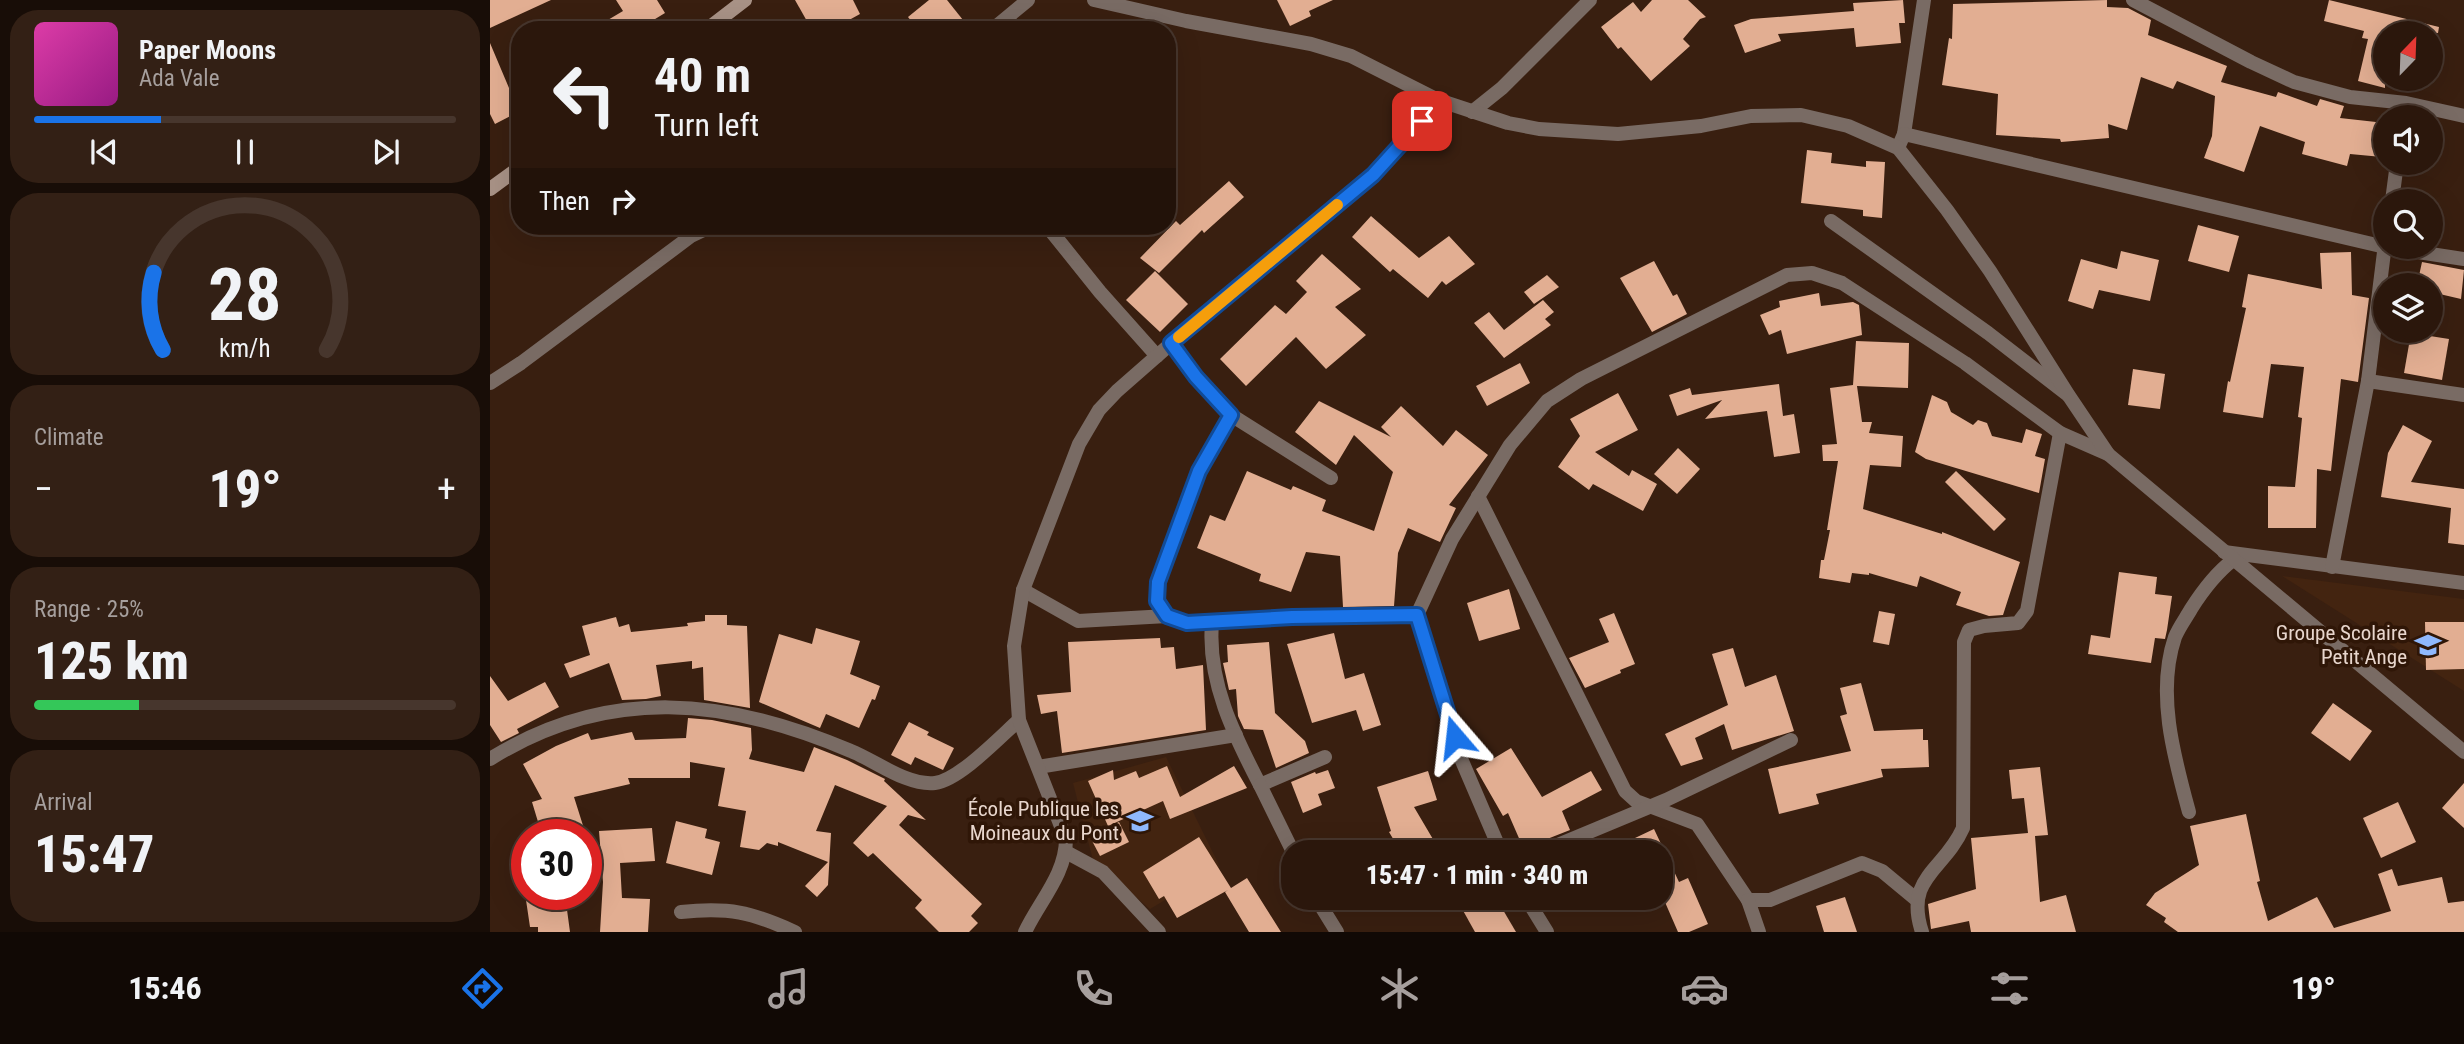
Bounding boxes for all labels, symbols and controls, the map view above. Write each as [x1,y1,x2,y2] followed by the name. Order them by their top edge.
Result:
[2373,21,2443,91] north arrow
[2373,21,2443,343] map controls
[139,35,276,65] text: Paper Moons
[654,47,751,104] text: 40 m
[539,49,630,140] icon: left
[139,65,219,92] text: Ada Vale
[1392,91,1452,151] pin
[1403,102,1441,140] icon: arrive
[2373,105,2443,175] button: sound
[654,106,759,144] text: Turn left
[85,133,123,171] icon: previous
[226,133,264,171] icon: pause
[367,133,405,171] icon: next
[604,182,642,220] icon: right
[539,186,590,216] text: Then
[2373,189,2443,259] button: search
[208,252,282,338] text: 28
[2373,273,2443,343] button: layers
[219,333,271,362] text: km/h
[34,424,104,451] text: Climate
[208,459,282,520] text: 19°
[34,467,53,511] text: −
[437,467,456,511] text: +
[34,596,144,623] text: Range · 25%
[2276,621,2407,669] place label: Groupe Scolaire Petit Ange
[2413,630,2443,660] school or university icon: Groupe Scolaire Petit Ange
[34,631,189,692] text: 125 km
[1418,700,1492,774] position arrow
[34,789,93,816] text: Arrival
[968,797,1119,845] place label: École Publique les Moineaux du Pont
[1125,806,1155,836] school or university icon: École Publique les Moineaux du Pont
[511,819,602,910] speed limit sign: 30
[34,824,154,885] text: 15:47
[1366,860,1588,890] text: 15:47 · 1 min · 340 m
[458,964,507,1013] icon: directions
[764,964,813,1013] icon: music
[1069,964,1118,1013] icon: phone
[1375,964,1424,1013] icon: climate
[1680,964,1729,1013] icon: car
[1985,964,2034,1013] icon: filters
[128,969,202,1007] text: 15:46
[2291,969,2336,1007] text: 19°

